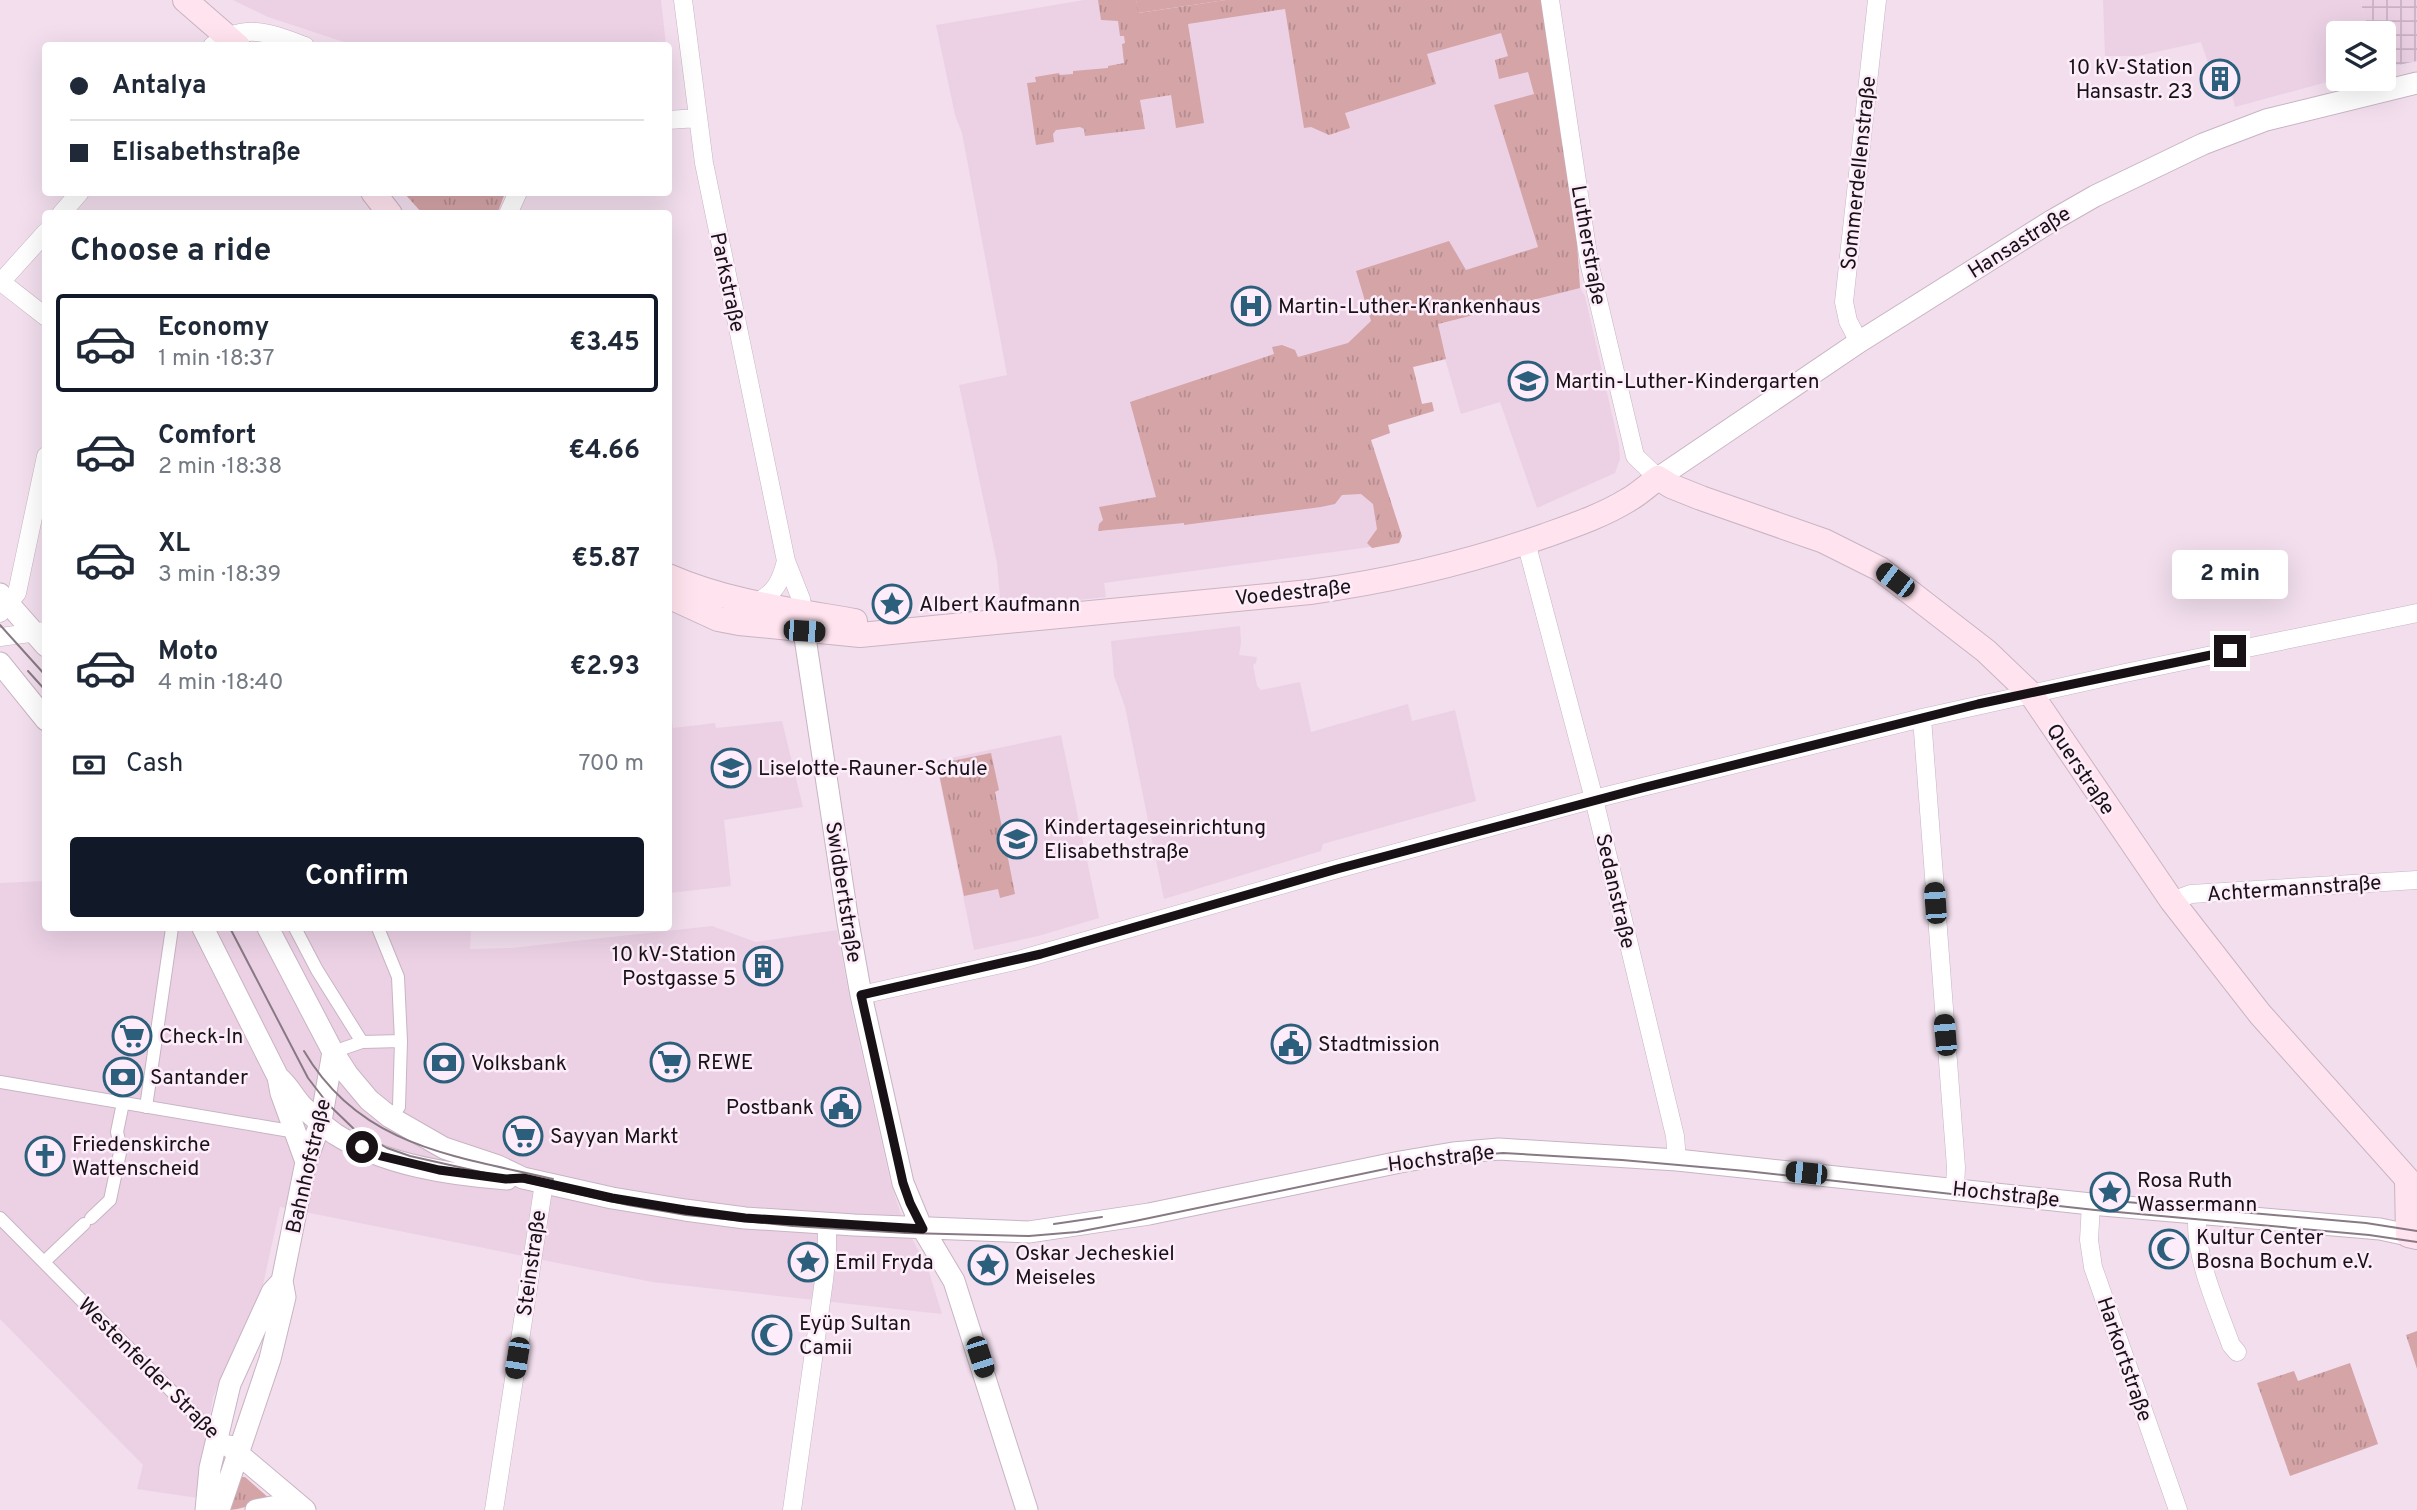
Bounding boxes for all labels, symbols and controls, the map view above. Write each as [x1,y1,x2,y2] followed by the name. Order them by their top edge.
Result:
[2326,21,2396,91] map controls
[2326,21,2396,91] button: layers
[2069,55,2193,106] place label: 10 kV-Station Hansastr. 23
[2199,58,2241,100] building icon: 10 kV-Station Hansastr. 23
[112,70,206,103] text: Antalya
[1836,75,1883,272] street label: Sommerdellenstraße
[112,137,301,170] text: Elisabethstraße
[1564,183,1611,307] street label: Lutherstraße
[1963,201,2076,286] street label: Hansastraße
[703,230,750,335] street label: Parkstraße
[70,232,271,272] text: Choose a ride
[1230,285,1272,327] hospital icon: Martin-Luther-Krankenhaus
[1278,294,1541,321] place label: Martin-Luther-Krankenhaus
[74,312,137,375] icon: car
[158,312,269,345] text: Economy
[570,327,640,360] text: €3.45
[158,345,275,374] text: 1 min · 18:37
[1507,360,1549,402] school or university icon: Martin-Luther-Kindergarten
[1555,369,1820,396] place label: Martin-Luther-Kindergarten
[74,420,137,483] icon: car
[158,420,256,453] text: Comfort
[569,435,640,468] text: €4.66
[158,453,282,482] text: 2 min · 18:38
[74,528,137,591] icon: car
[158,528,190,561] text: XL
[572,543,640,576] text: €5.87
[2172,550,2288,598] callout: 2 min
[1872,559,1919,601] car
[2200,560,2260,589] text: 2 min
[158,561,281,590] text: 3 min · 18:39
[1234,574,1353,613] street label: Voedestraße
[871,583,913,625] place icon: Albert Kaufmann
[919,592,1080,619] place label: Albert Kaufmann
[783,619,826,643] car
[2214,635,2246,667] route end
[74,636,137,699] icon: car
[158,636,218,669] text: Moto
[570,651,640,684] text: €2.93
[158,669,284,698] text: 4 min · 18:40
[2039,719,2120,821] street label: Querstraße
[70,746,108,784] icon: cash
[710,747,752,789] school or university icon: Liselotte-Rauner-Schule
[126,748,183,781] text: Cash
[578,750,644,779] text: 700 m
[758,756,987,783] place label: Liselotte-Rauner-Schule
[1044,815,1266,866] place label: Kindertageseinrichtung Elisabethstraße
[996,818,1038,860] school or university icon: Kindertageseinrichtung Elisabethstraße
[818,820,867,965] street label: Swidbertstraße
[1588,831,1641,951] street label: Sedanstraße
[70,837,644,917] button: Confirm
[2206,870,2382,909] street label: Achtermannstraße
[1924,881,1947,925] car
[612,942,736,993] place label: 10 kV-Station Postgasse 5
[742,945,784,987] building icon: 10 kV-Station Postgasse 5
[1933,1013,1958,1057] car
[111,1015,153,1057] supermarket icon: Check-In
[1270,1023,1312,1065] public building icon: Stadtmission
[159,1024,243,1051] place label: Check-In
[1318,1032,1440,1059] place label: Stadtmission
[649,1041,691,1083] supermarket icon: REWE
[423,1042,465,1084] bank icon: Volksbank
[697,1050,753,1077] place label: REWE
[471,1051,567,1078] place label: Volksbank
[102,1056,144,1098] bank icon: Santander
[150,1065,248,1092] place label: Santander
[820,1086,862,1128] public building icon: Postbank
[726,1095,814,1122] place label: Postbank
[281,1096,338,1236] street label: Bahnhofstraße
[502,1115,544,1157] supermarket icon: Sayyan Markt
[550,1124,679,1151] place label: Sayyan Markt
[346,1131,378,1163] route start
[72,1132,210,1183] place label: Friedenskirche Wattenscheid
[24,1135,66,1177] church icon: Friedenskirche Wattenscheid
[1386,1140,1496,1179] street label: Hochstraße
[1785,1160,1828,1186] car
[2137,1168,2257,1219] place label: Rosa Ruth Wassermann
[2089,1171,2131,1213] place icon: Rosa Ruth Wassermann
[1951,1176,2061,1215] street label: Hochstraße
[512,1208,553,1318] street label: Steinstraße
[2196,1225,2373,1276] place label: Kultur Center Bosna Bochum e.V.
[2148,1228,2190,1270] mosque icon: Kultur Center Bosna Bochum e.V.
[787,1241,829,1283] place icon: Emil Fryda
[1015,1241,1175,1292] place label: Oskar Jecheskiel Meiseles
[967,1244,1009,1286] place icon: Oskar Jecheskiel Meiseles
[835,1250,933,1277] place label: Emil Fryda
[71,1292,225,1446] street label: Westenfelder Straße
[2090,1294,2158,1425] street label: Harkortstraße
[799,1311,911,1362] place label: Eyüp Sultan Camii
[751,1314,793,1356] mosque icon: Eyüp Sultan Camii
[964,1334,997,1380] car
[504,1336,531,1380] car

